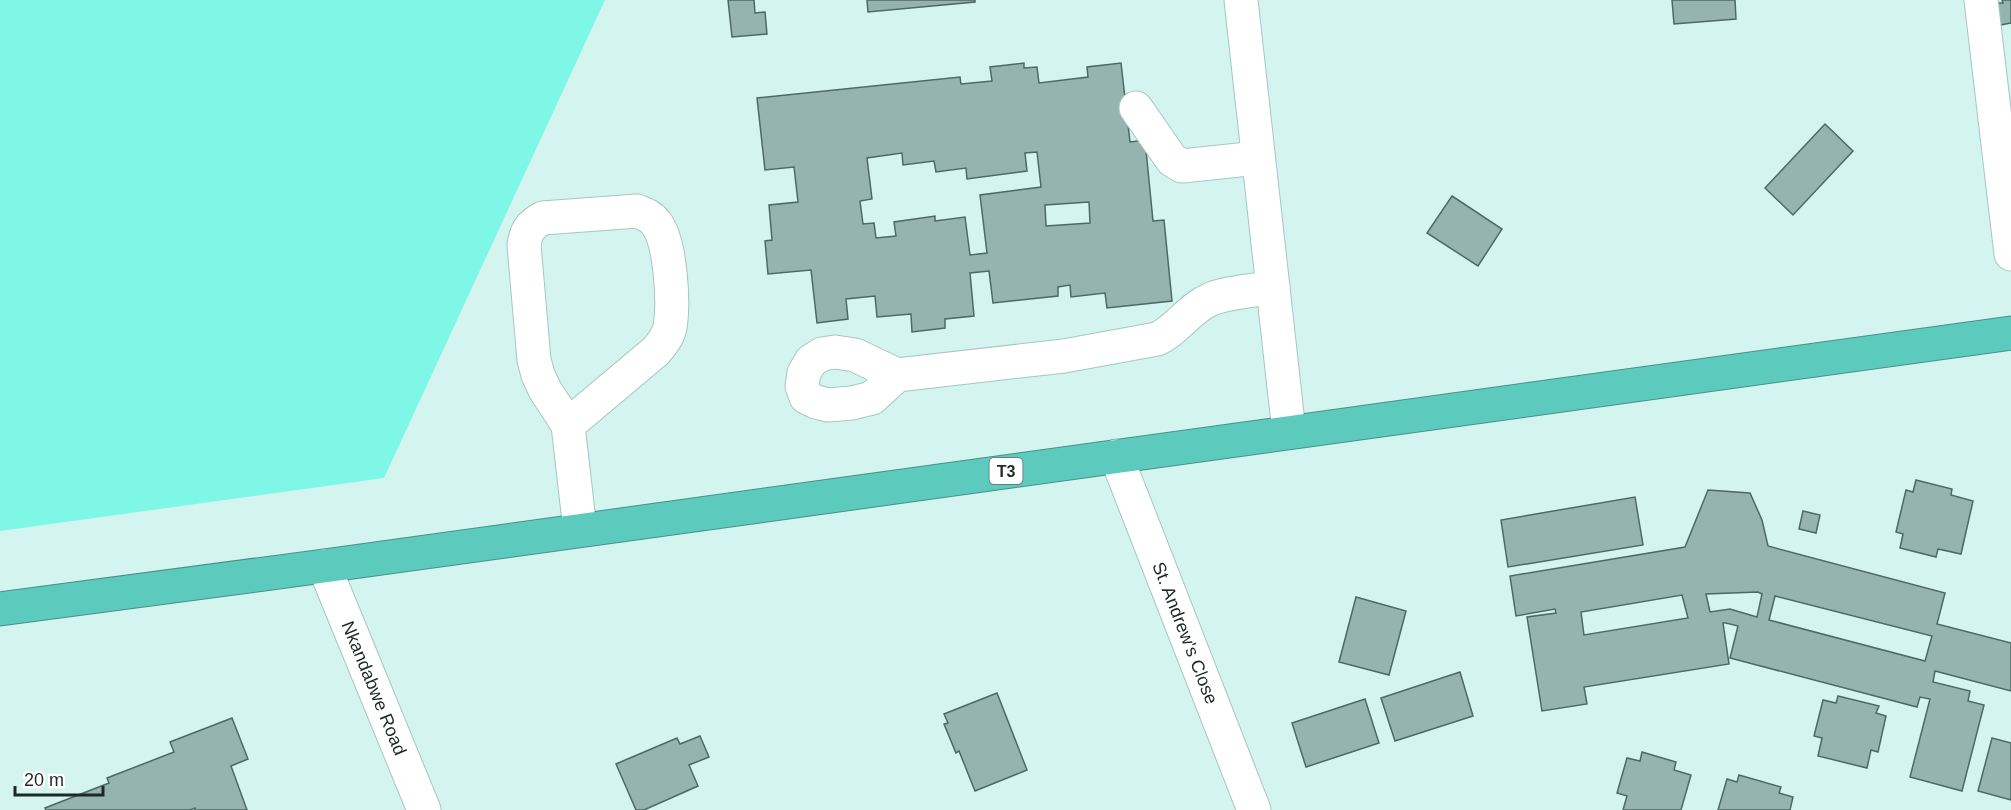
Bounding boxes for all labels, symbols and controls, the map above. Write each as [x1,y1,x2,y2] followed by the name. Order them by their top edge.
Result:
[990,458,1022,484] road number: T3
[1148,559,1222,707] street label: St. Andrew's Close
[338,618,410,758] street label: Nkandabwe Road
[15,759,104,797] scale bar
[24,770,64,790] text: 20 m

